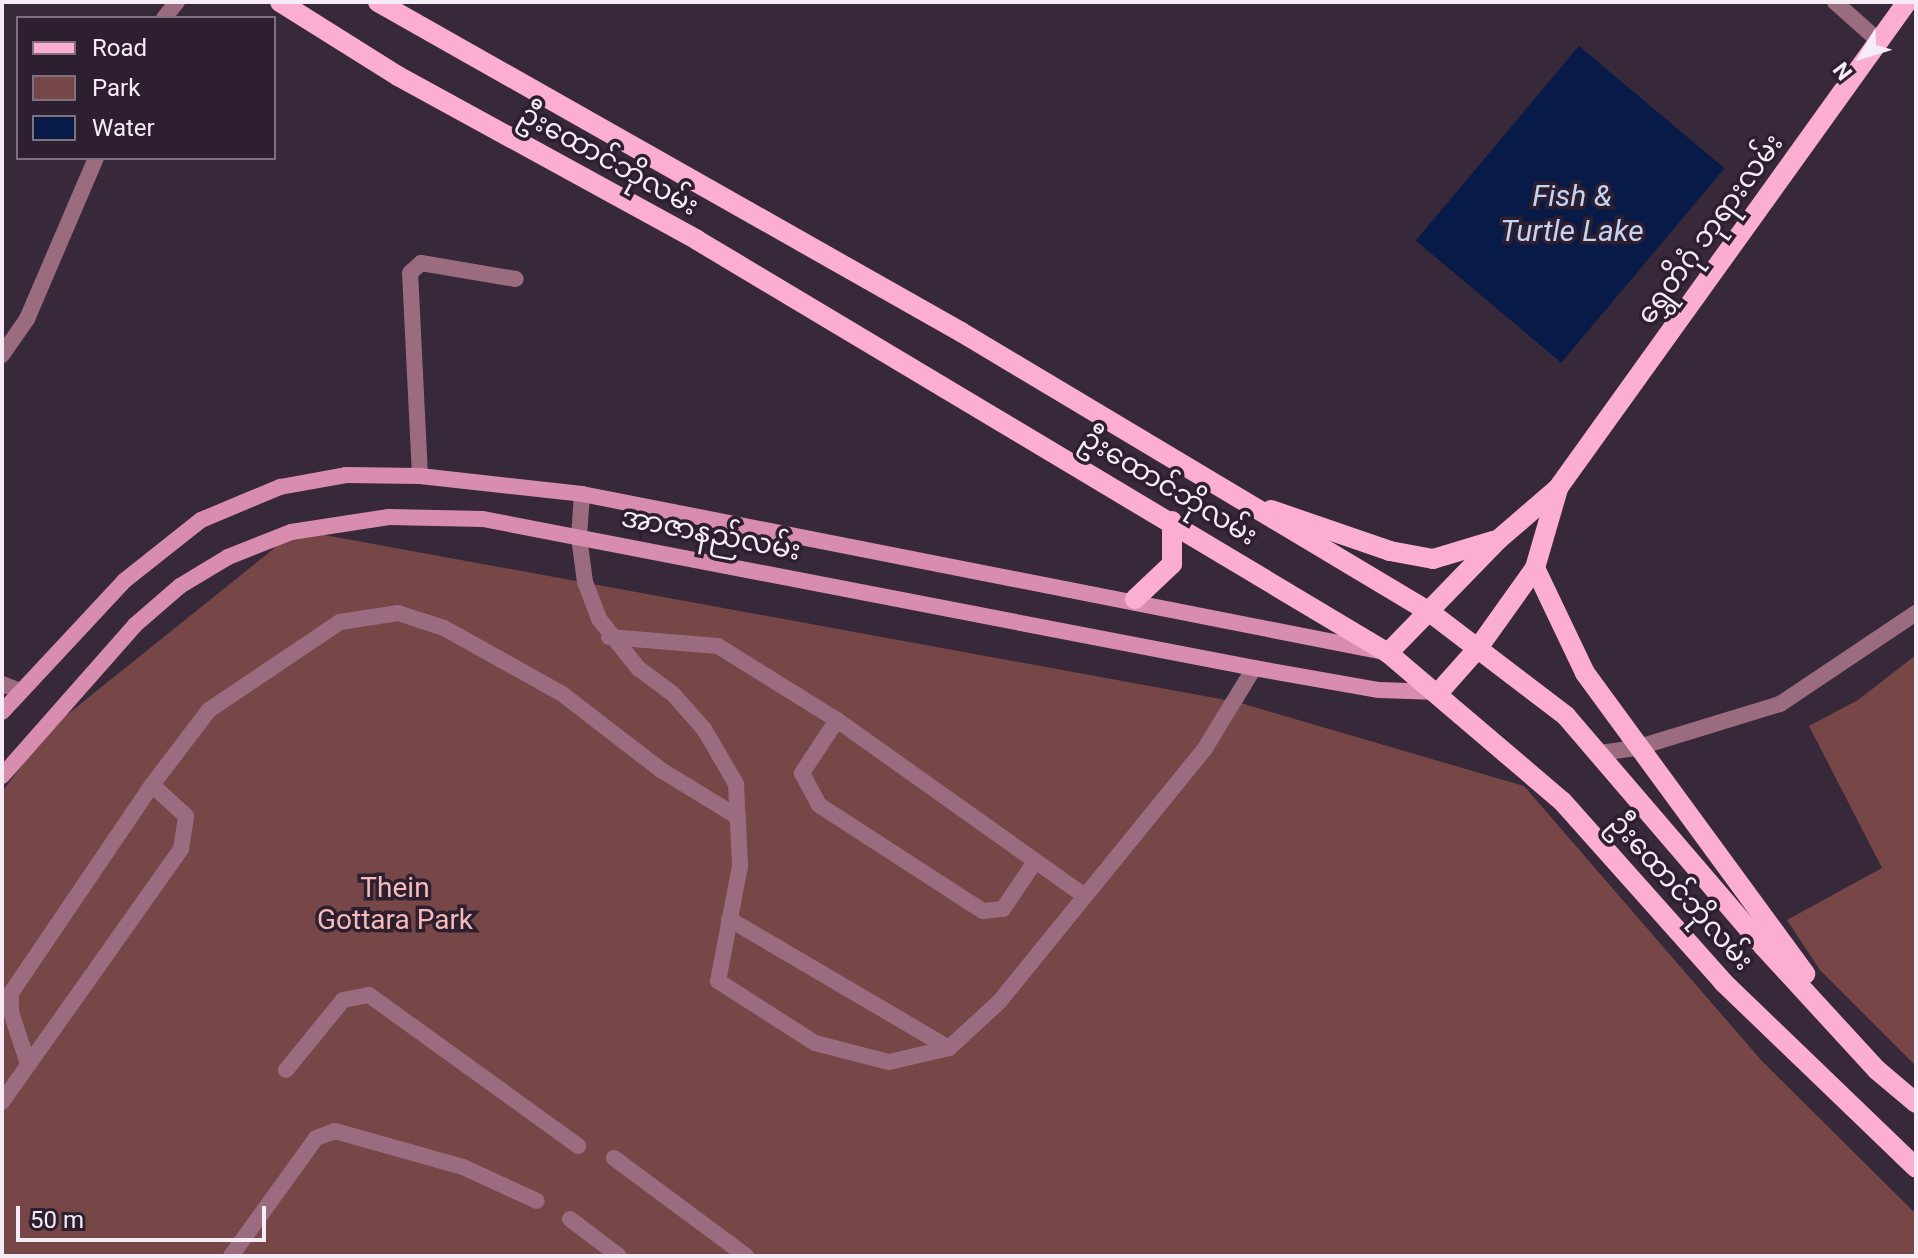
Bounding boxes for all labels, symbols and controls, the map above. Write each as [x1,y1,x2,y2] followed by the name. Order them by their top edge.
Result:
[16,16,276,160] legend
[1822,16,1902,96] north arrow
[92,34,147,62] text: Road
[1828,57,1857,85] text: N
[92,74,140,102] text: Park
[514,97,704,223] street label: ဦးထောင်ဘိုလမ်း
[92,114,155,142] text: Water
[1630,127,1790,331] street label: ရွှေတိဂုံ ဘုရားလမ်း
[1500,178,1644,248] water label: Fish & Turtle Lake
[1075,421,1263,553] street label: ဦးထောင်ဘိုလမ်း
[619,500,803,568] street label: အာဇာနည်လမ်း
[1602,807,1760,977] street label: ဦးထောင်ဘိုလမ်း
[317,871,473,937] park label: Thein Gottara Park
[20,1190,270,1240] scale bar
[30,1206,84,1234] text: 50 m

